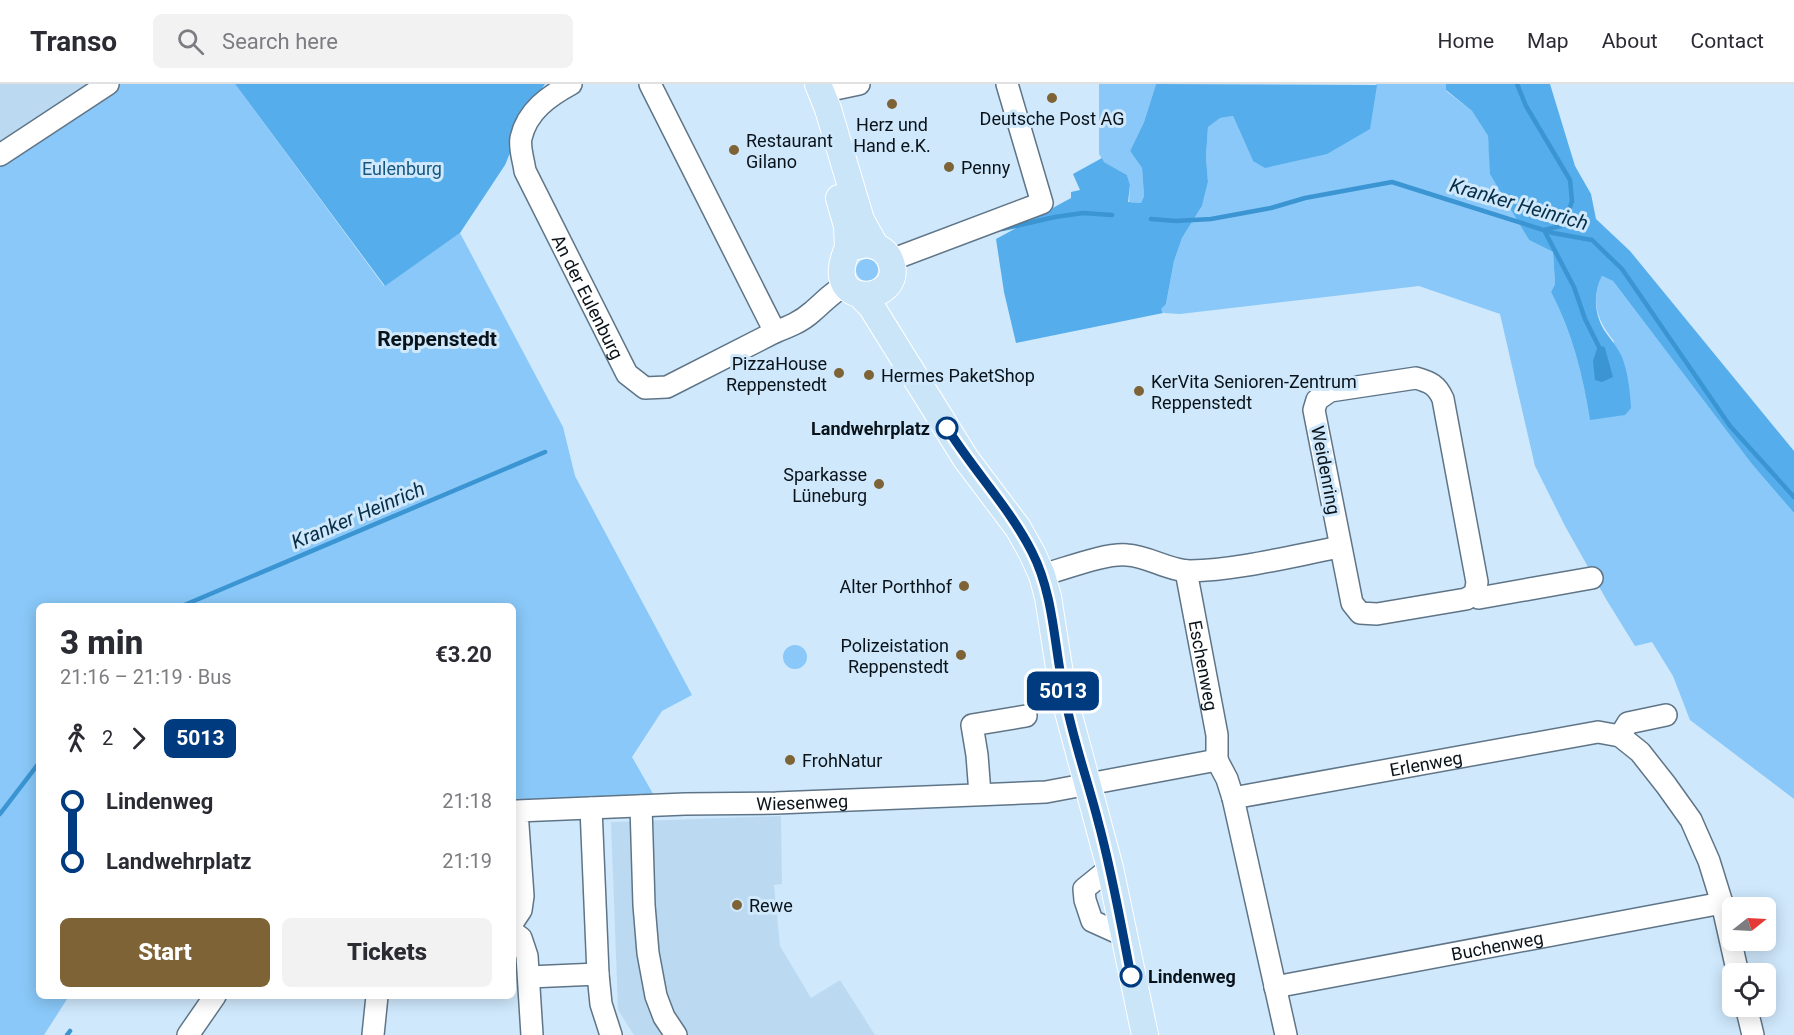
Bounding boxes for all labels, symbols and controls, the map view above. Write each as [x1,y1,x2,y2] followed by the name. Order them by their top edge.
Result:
[153,14,573,68] search box
[30,25,117,58] text: Transo
[174,25,207,58] icon: search
[222,29,338,54] text: Search here
[1438,29,1494,53] text: Home
[1527,29,1569,53] text: Map
[1602,29,1658,53] text: About
[1691,29,1764,53] text: Contact
[1045,91,1059,105] marker: Deutsche Post AG
[885,97,899,111] marker: Herz und Hand e.K.
[980,108,1124,129] place label: Deutsche Post AG
[853,114,931,156] place label: Herz und Hand e.K.
[746,130,833,172] place label: Restaurant Gilano
[727,143,741,157] marker: Restaurant Gilano
[961,157,1011,178] place label: Penny
[362,158,442,179] park label: Eulenburg
[942,160,956,174] marker: Penny
[1447,173,1591,235] water label: Kranker Heinrich
[548,231,628,362] street label: An der Eulenburg
[377,327,497,351] district label: Reppenstedt
[726,353,827,395] place label: PizzaHouse Reppenstedt
[881,365,1035,386] place label: Hermes PaketShop
[832,366,846,380] marker: PizzaHouse Reppenstedt
[862,368,876,382] marker: Hermes PaketShop
[1151,371,1357,413] place label: KerVita Senioren-Zentrum Reppenstedt
[1132,384,1146,398] marker: KerVita Senioren-Zentrum Reppenstedt
[936,417,958,439] marker: Landwehrplatz
[811,418,930,439] place label: Landwehrplatz
[1307,424,1345,516] street label: Weidenring
[783,464,867,506] place label: Sparkasse Lüneburg
[288,476,428,554] water label: Kranker Heinrich
[872,477,886,491] marker: Sparkasse Lüneburg
[840,576,953,597] place label: Alter Porthhof
[957,579,971,593] marker: Alter Porthhof
[1185,618,1223,712] street label: Eschenweg
[60,623,143,662] text: 3 min
[841,635,949,677] place label: Polizeistation Reppenstedt
[435,642,492,667] text: €3.20
[954,648,968,662] marker: Polizeistation Reppenstedt
[60,665,232,689] text: 21:16 – 21:19 · Bus
[1021,672,1105,710] line badge: 5013
[1039,679,1087,703] text: 5013
[60,722,93,755] icon: walk
[122,722,155,755] icon: forward
[102,726,113,750] text: 2
[176,726,224,750] text: 5013
[1388,746,1464,780] street label: Erlenweg
[802,750,882,771] place label: FrohNatur
[783,753,797,767] marker: FrohNatur
[106,789,213,814] text: Lindenweg
[442,789,492,813] text: 21:18
[756,790,848,814] street label: Wiesenweg
[106,849,251,874] text: Landwehrplatz
[442,849,492,873] text: 21:19
[749,895,793,916] place label: Rewe
[1722,897,1776,951] north arrow
[1722,897,1776,1017] map controls
[730,898,744,912] marker: Rewe
[60,918,270,987] button: Start
[282,918,492,987] button: Tickets
[1449,926,1545,964] street label: Buchenweg
[1722,963,1776,1017] button: locate
[1120,965,1142,987] marker: Lindenweg
[1148,966,1236,987] place label: Lindenweg

